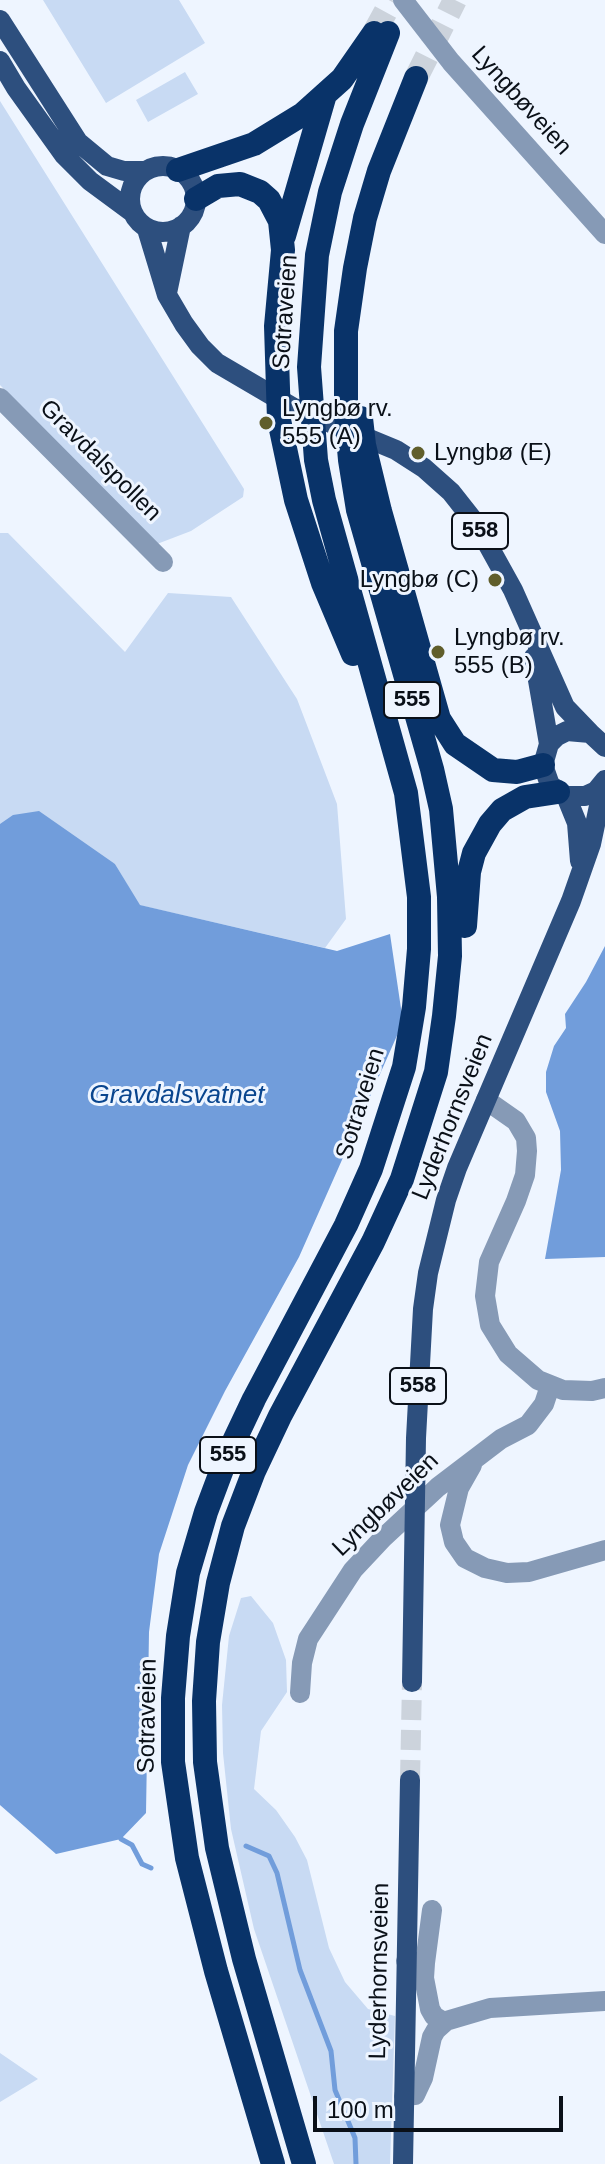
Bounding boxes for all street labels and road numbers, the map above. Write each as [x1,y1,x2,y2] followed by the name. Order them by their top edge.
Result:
[465,41,577,161] street label: Lyngbøveien
[268,254,304,370] street label: Sotraveien
[33,394,167,528] street label: Gravdalspollen
[452,513,508,549] road number: 558
[384,682,440,718] road number: 555
[407,1030,499,1204] street label: Lyderhornsveien
[330,1045,392,1163] street label: Sotraveien
[390,1368,446,1404] road number: 558
[200,1437,256,1473] road number: 555
[327,1447,445,1563] street label: Lyngbøveien
[133,1658,163,1774] street label: Sotraveien
[364,1882,396,2060] street label: Lyderhornsveien

